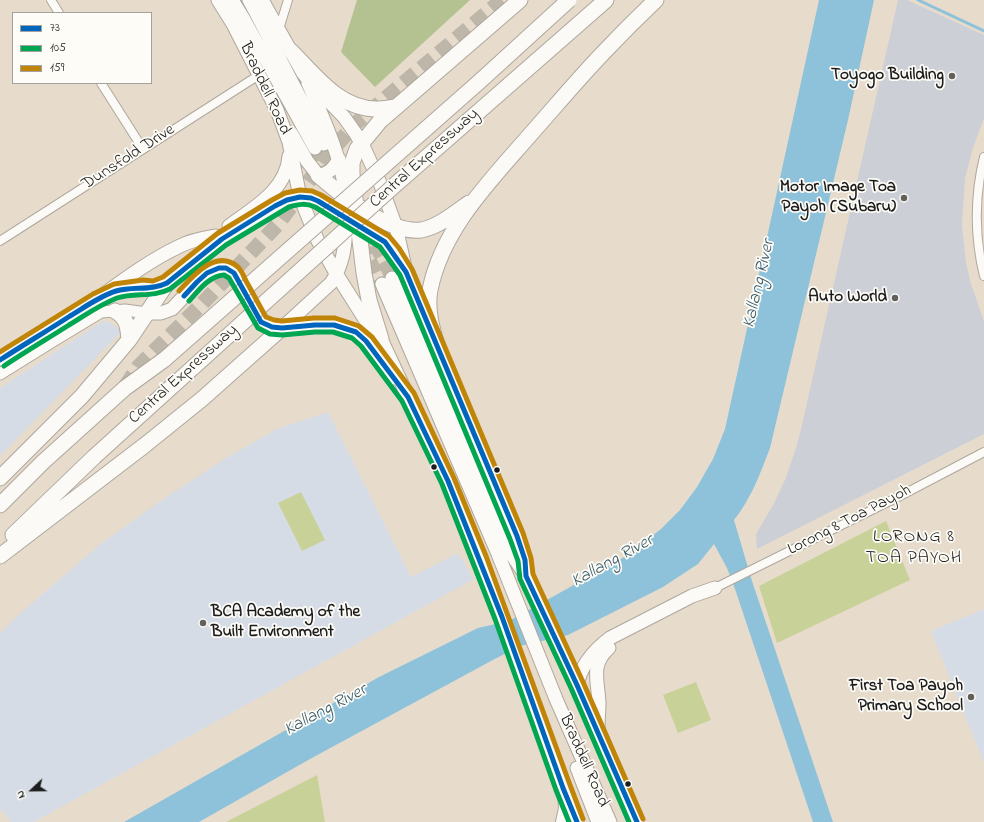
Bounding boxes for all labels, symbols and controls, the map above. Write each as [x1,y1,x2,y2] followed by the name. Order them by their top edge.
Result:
[12,12,152,84] legend
[50,19,60,37] text: 73
[50,39,66,57] text: 105
[234,40,294,138] street label: Braddell Road
[50,59,64,77] text: 159
[831,66,944,86] place label: Toyogo Building
[947,71,957,81] marker: Toyogo Building
[366,105,484,213] street label: Central Expressway
[79,120,179,196] street label: Dunsfold Drive
[780,178,896,218] place label: Motor Image Toa Payoh (Subaru)
[899,193,909,203] marker: Motor Image Toa Payoh (Subaru)
[739,238,781,330] water label: Kallang River
[808,288,887,308] place label: Auto World
[890,293,900,303] marker: Auto World
[125,321,243,429] street label: Central Expressway
[429,462,439,472] unlabelled marker
[492,465,502,475] unlabelled marker
[785,481,915,561] street label: Lorong 8 Toa Payoh
[866,527,962,570] district label: LORONG 8 TOA PAYOH
[568,531,658,593] water label: Kallang River
[211,603,360,643] place label: BCA Academy of the Built Environment
[198,618,208,628] marker: BCA Academy of the Built Environment
[849,677,963,717] place label: First Toa Payoh Primary School
[281,680,371,742] water label: Kallang River
[966,692,976,702] marker: First Toa Payoh Primary School
[553,711,613,811] street label: Braddell Road
[12,770,52,810] north arrow
[623,779,633,789] unlabelled marker
[12,788,30,801] text: N

